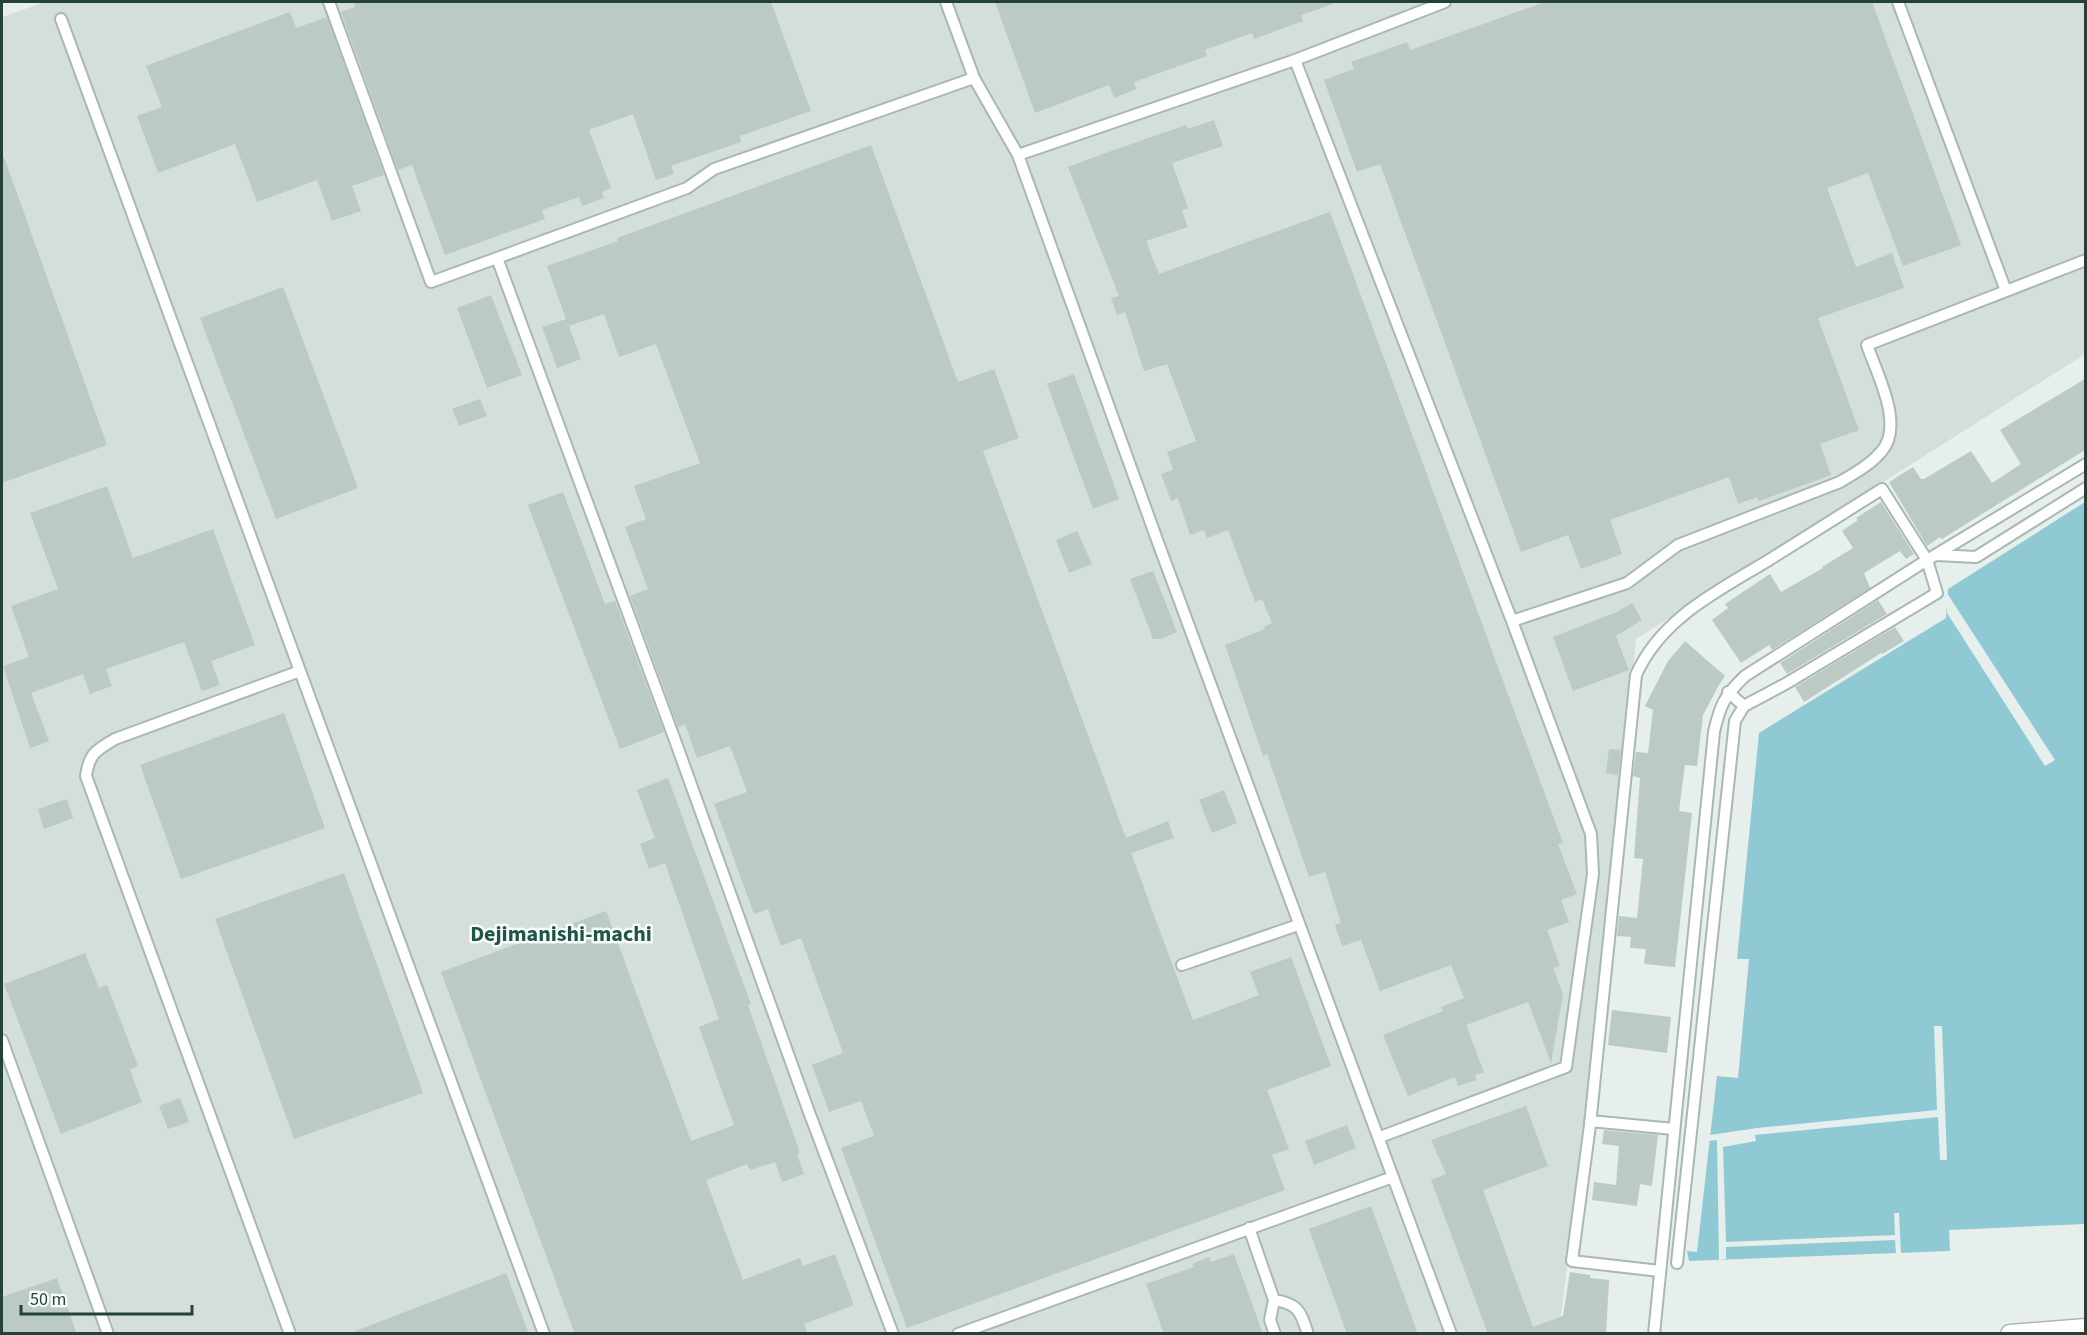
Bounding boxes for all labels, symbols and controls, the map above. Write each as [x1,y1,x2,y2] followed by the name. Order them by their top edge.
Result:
[470,918,652,950] district label: Dejimanishi-machi
[21,1278,192,1316] scale bar
[30,1287,66,1312] text: 50 m

